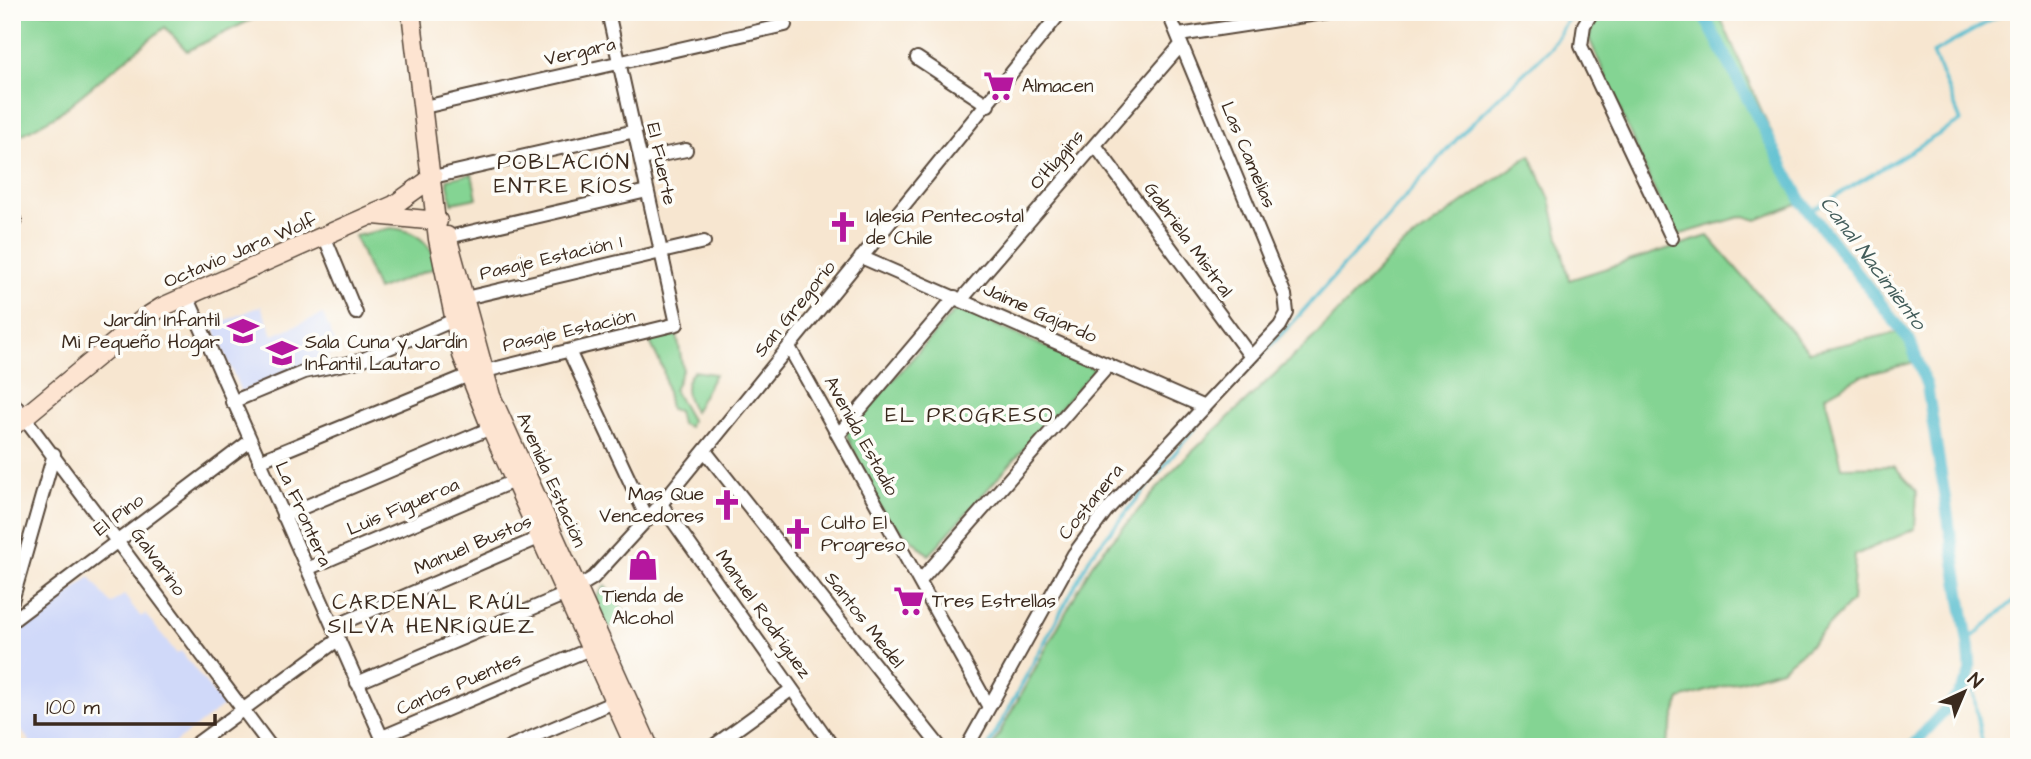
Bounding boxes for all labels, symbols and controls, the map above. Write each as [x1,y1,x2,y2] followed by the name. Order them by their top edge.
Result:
[542,31,619,74] street label: Vergara
[982,69,1016,103] supermarket icon: Almacen
[1022,73,1093,100] place label: Almacen
[1213,98,1283,212] street label: Las Camelias
[639,120,683,208] street label: El Fuerte
[1023,124,1091,197] street label: O'Higgins
[494,148,634,201] district label: POBLACIÓN ENTRE RÍOS
[1137,177,1239,303] street label: Gabriela Mistral
[1813,190,1934,338] water label: Canal Nacimiento
[866,203,1024,252] place label: Iglesia Pentecostal de Chile
[160,206,321,295] street label: Octavio Jara Wolf
[826,210,860,244] church icon: Iglesia Pentecostal de Chile
[477,228,625,288] street label: Pasaje Estación 1
[748,255,843,364] street label: San Gregorio
[979,276,1102,350] street label: Jaime Gajardo
[500,303,638,359] street label: Pasaje Estación
[62,307,221,357] place label: Jardín Infantil Mi Pequeño Hogar
[226,314,260,348] school or university icon: Jardín Infantil Mi Pequeño Hogar
[305,329,467,378] place label: Sala Cuna y Jardín Infantil Lautaro
[265,336,299,370] school or university icon: Sala Cuna y Jardín Infantil Lautaro
[817,371,905,501] street label: Avenida Estadio
[885,401,1055,430] district label: EL PROGRESO
[509,408,593,552] street label: Avenida Estación
[268,457,338,571] street label: La Frontera
[1052,458,1130,546] street label: Costanera
[343,471,464,544] street label: Luis Figueroa
[599,481,704,530] place label: Mas Que Vencedores
[88,487,150,543] street label: El Pino
[710,488,744,522] church icon: Mas Que Vencedores
[410,508,536,582] street label: Manuel Bustos
[821,510,905,560] place label: Culto El Progreso
[781,517,815,551] church icon: Culto El Progreso
[124,522,192,602] street label: Galvarino
[708,544,818,685] street label: Manuel Rodríguez
[626,548,660,582] shop icon: Tienda de Alcohol
[818,566,910,674] street label: Santos Medel
[602,583,684,632] place label: Tienda de Alcohol
[892,584,926,618] supermarket icon: Tres Estrellas
[328,588,536,641] district label: CARDENAL RAÚL SILVA HENRÍQUEZ
[932,588,1056,615] place label: Tres Estrellas
[392,645,526,723] street label: Carlos Puentes
[1930,658,2000,728] north arrow
[1961,667,1988,695] text: N
[35,682,215,726] scale bar
[46,693,101,722] text: 100 m

